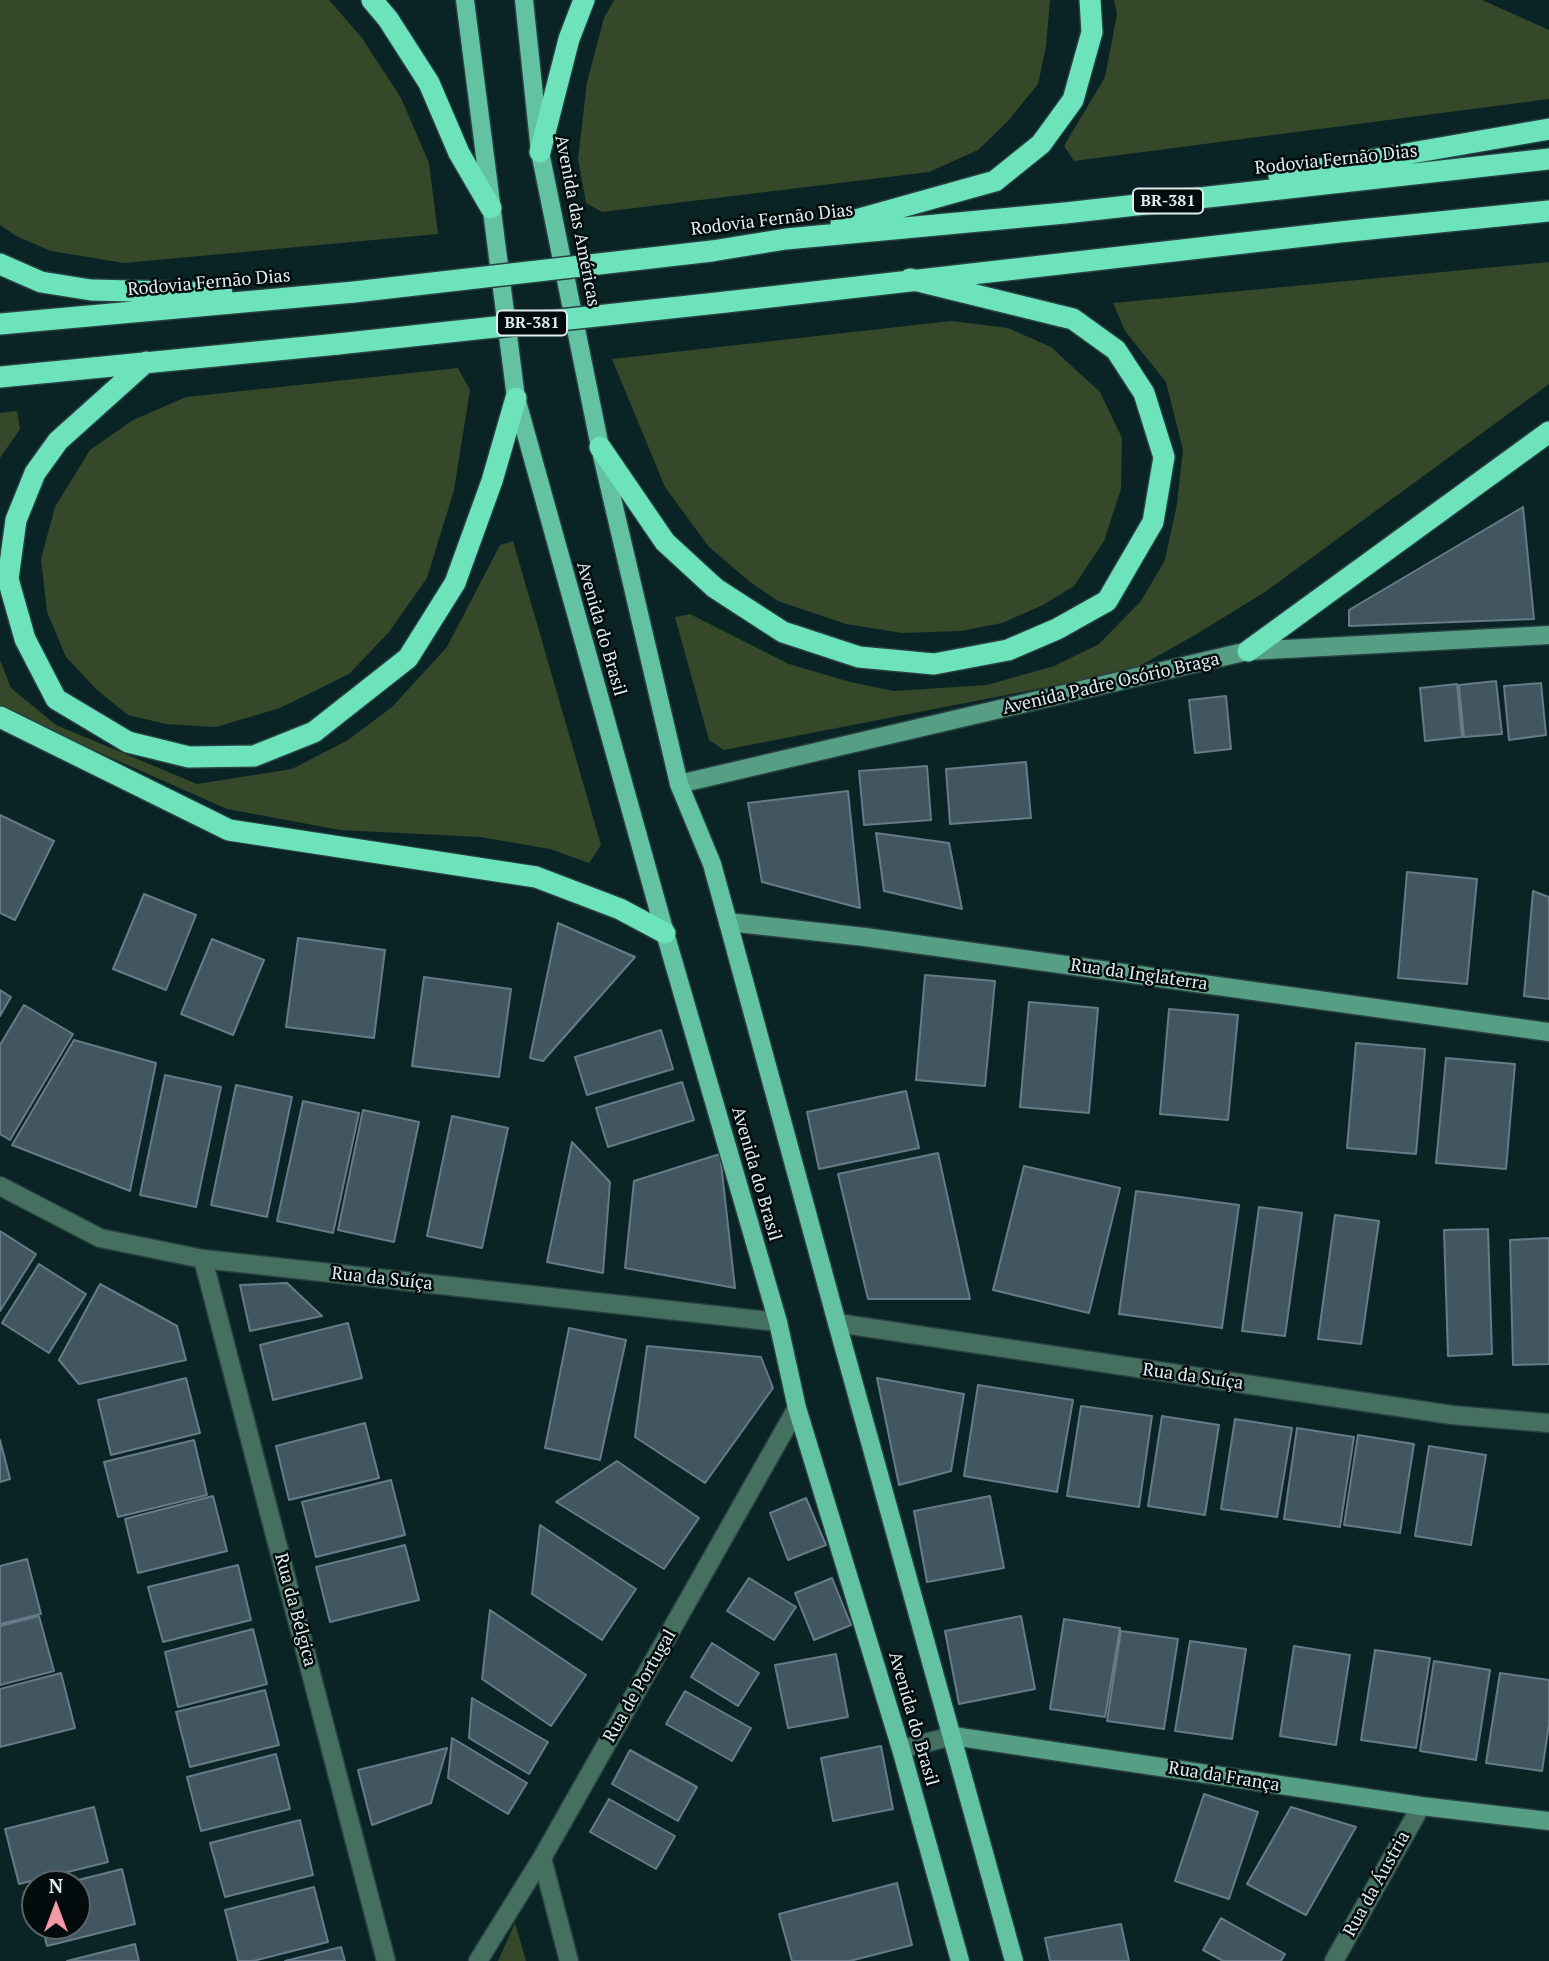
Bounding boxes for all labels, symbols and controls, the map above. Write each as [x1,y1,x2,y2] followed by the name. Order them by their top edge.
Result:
[550,133,604,309] street label: Avenida das Américas
[1254,141,1418,179] street label: Rodovia Fernão Dias
[1133,188,1203,214] road number: BR-381
[689,199,855,241] street label: Rodovia Fernão Dias
[127,265,291,301] street label: Rodovia Fernão Dias
[497,310,567,336] road number: BR-381
[572,559,630,699] street label: Avenida do Brasil
[1000,649,1222,719] street label: Avenida Padre Osório Braga
[1069,955,1209,995] street label: Rua da Inglaterra
[727,1104,785,1244] street label: Avenida do Brasil
[330,1263,434,1295] street label: Rua da Suíça
[1141,1359,1245,1395] street label: Rua da Suíça
[269,1551,321,1669] street label: Rua da Bélgica
[599,1626,681,1746] street label: Rua de Portugal
[884,1649,942,1789] street label: Avenida do Brasil
[1167,1758,1281,1796] street label: Rua da França
[1339,1827,1415,1941] street label: Rua da Áustria
[21,1870,91,1940] north arrow
[49,1873,63,1898] text: N

